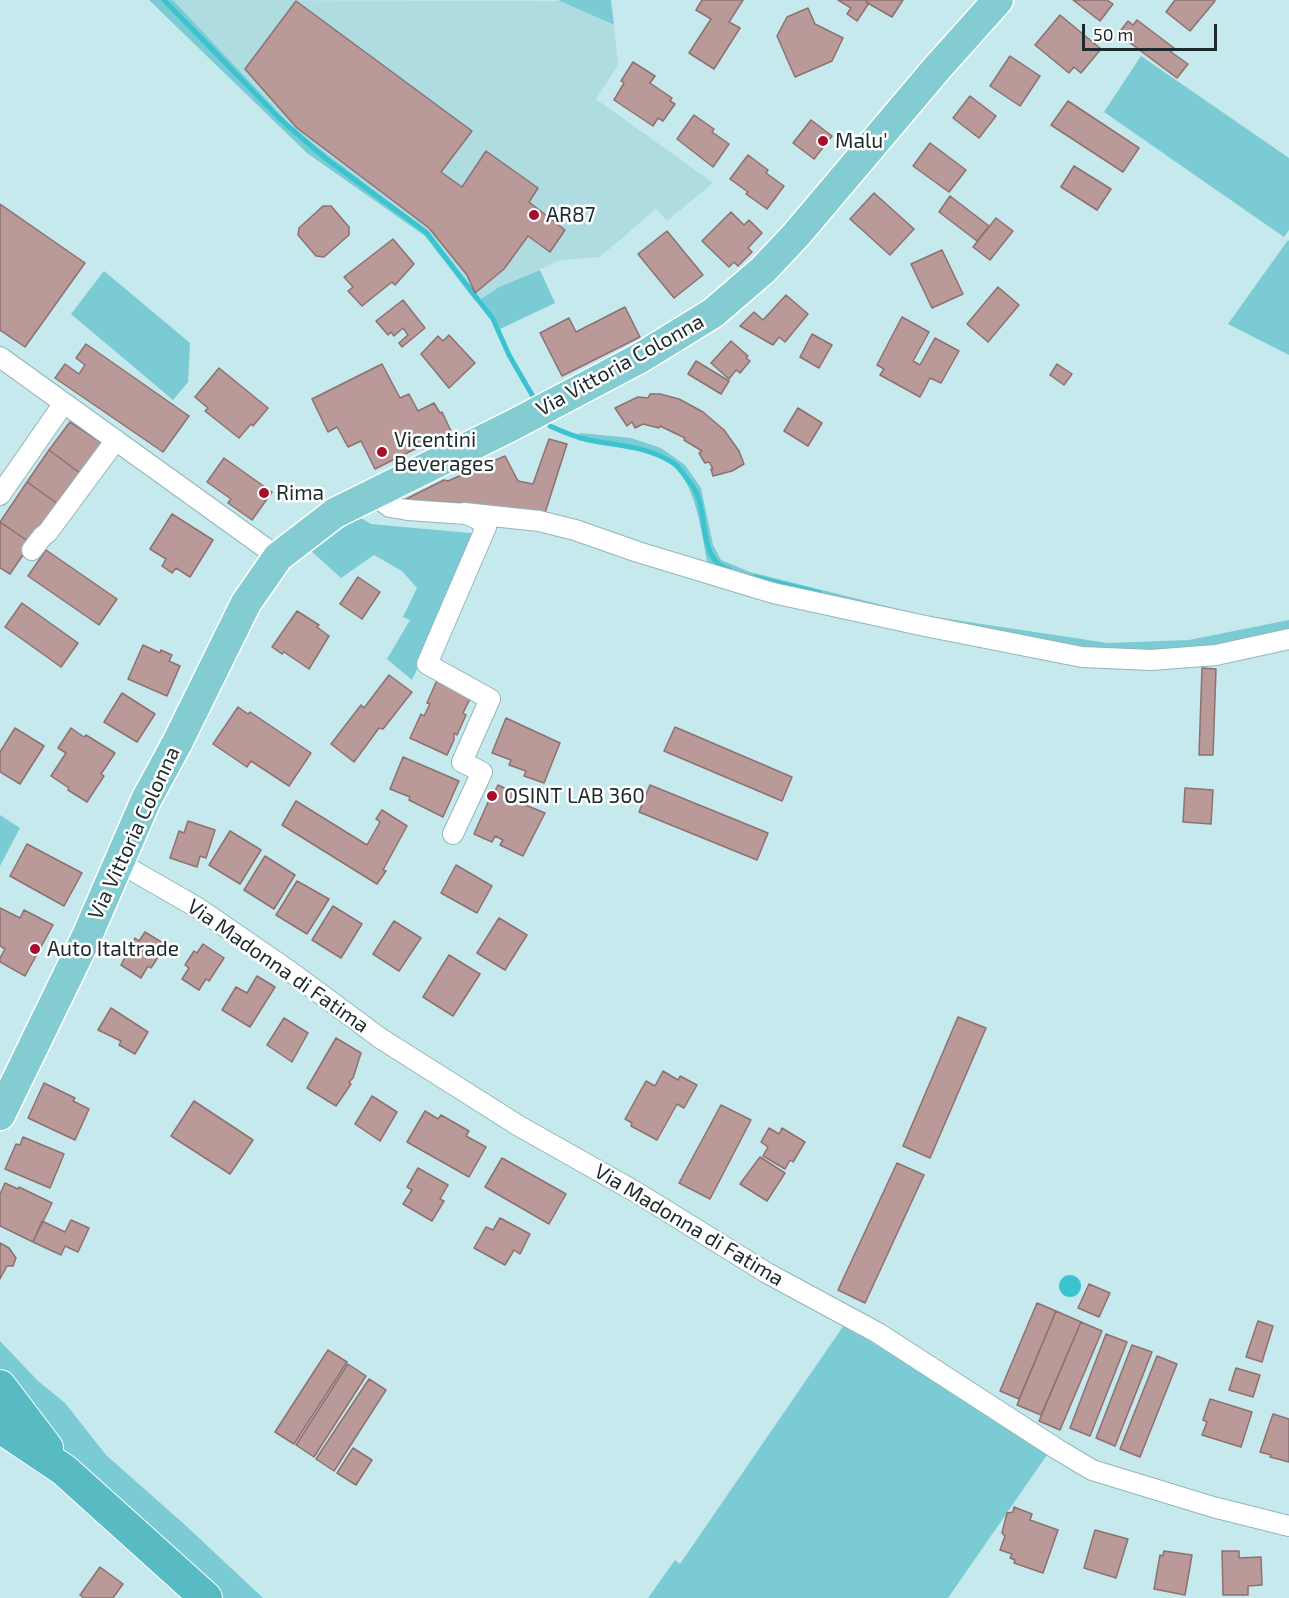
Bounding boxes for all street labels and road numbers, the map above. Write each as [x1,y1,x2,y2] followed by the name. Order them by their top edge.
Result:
[532,308,708,422] street label: Via Vittoria Colonna
[83,742,185,924] street label: Via Vittoria Colonna
[182,894,374,1038] street label: Via Madonna di Fatima
[590,1159,788,1291] street label: Via Madonna di Fatima

